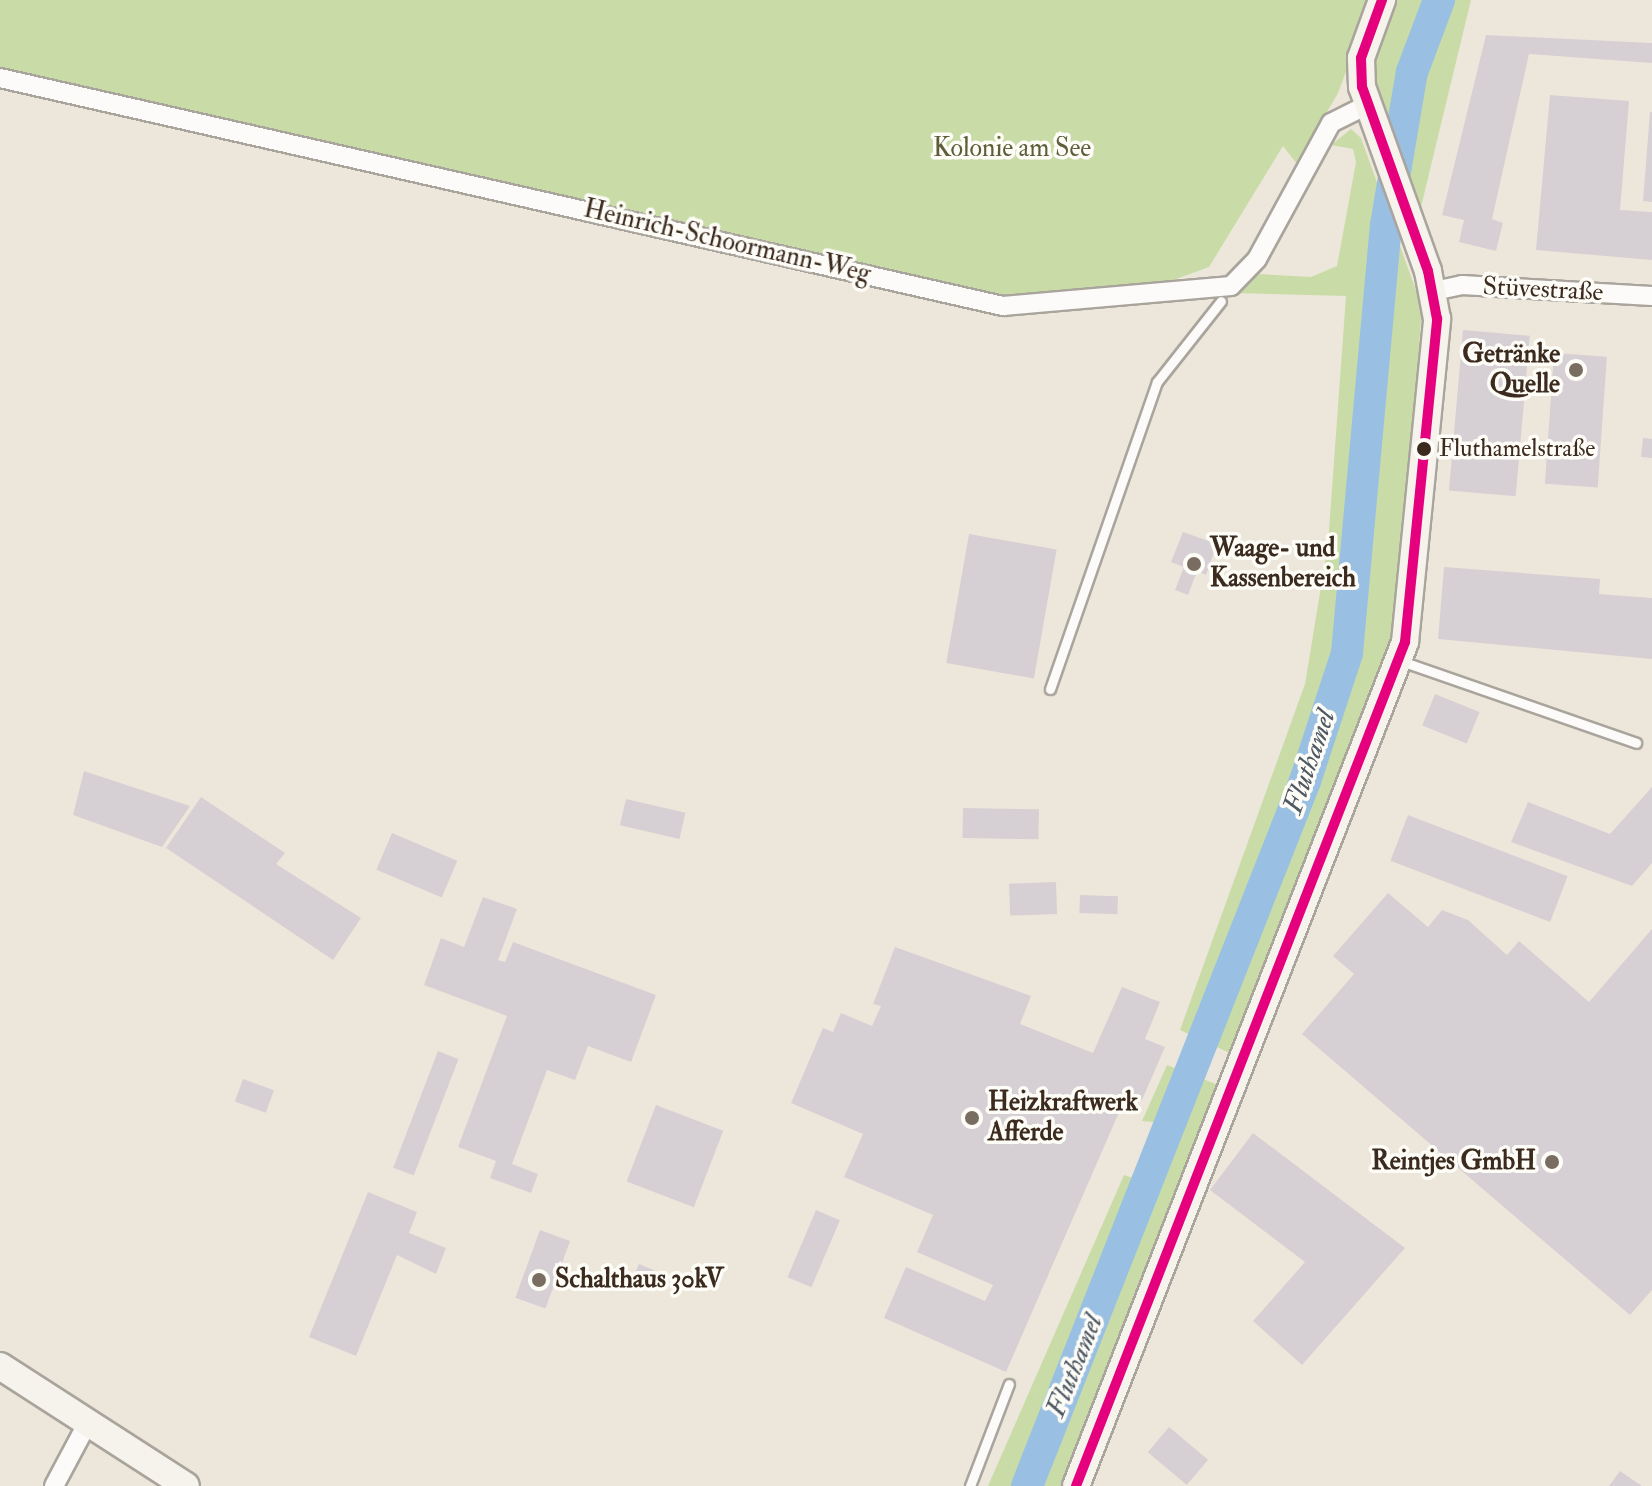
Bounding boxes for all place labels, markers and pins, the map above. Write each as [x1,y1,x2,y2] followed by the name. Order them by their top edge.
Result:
[1462,339,1560,400] place label: Getränke Quelle
[1567,361,1585,379] marker: Getränke Quelle
[1439,435,1595,463] place label: Fluthamelstraße
[1416,441,1432,457] marker: Fluthamelstraße
[1210,533,1356,594] place label: Waage- und Kassenbereich
[1185,555,1203,573] marker: Waage- und Kassenbereich
[988,1087,1138,1148] place label: Heizkraftwerk Afferde
[963,1109,981,1127] marker: Heizkraftwerk Afferde
[1371,1146,1536,1178] place label: Reintjes GmbH
[1543,1153,1561,1171] marker: Reintjes GmbH
[555,1264,723,1296] place label: Schalthaus 30kV
[530,1271,548,1289] marker: Schalthaus 30kV

